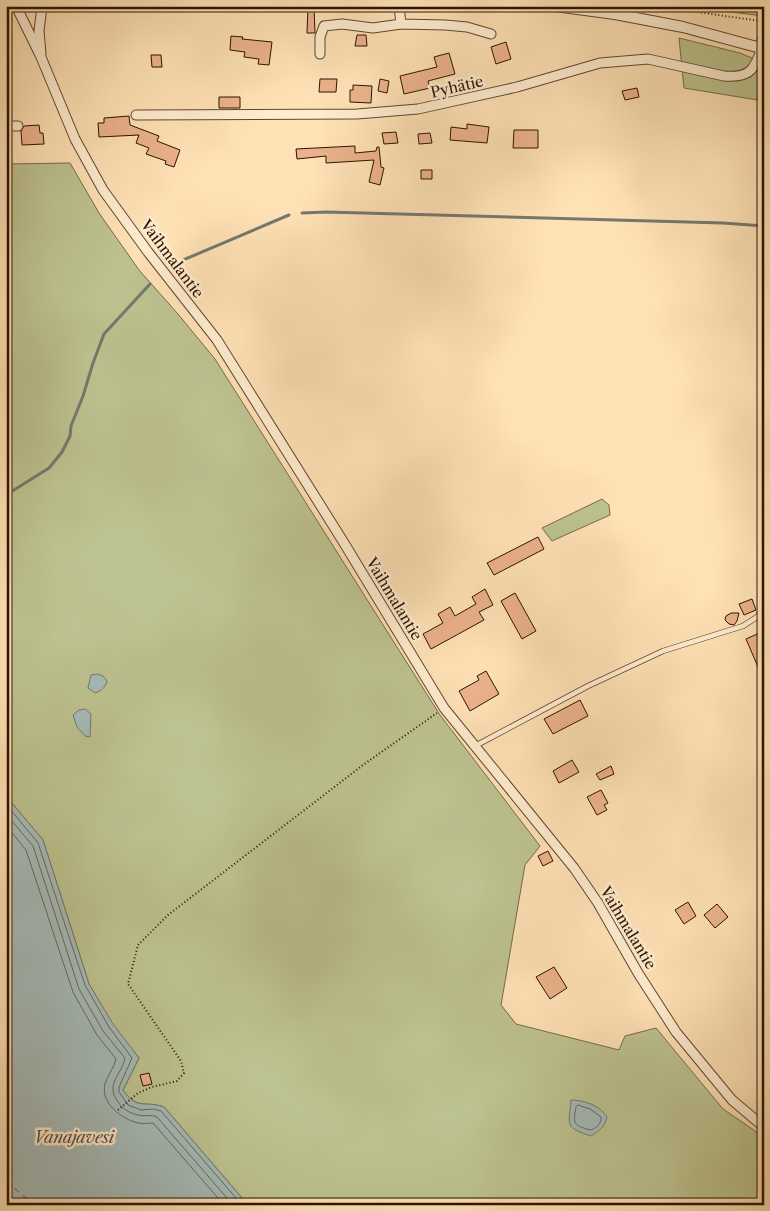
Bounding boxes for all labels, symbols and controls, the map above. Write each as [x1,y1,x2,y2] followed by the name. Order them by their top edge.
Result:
[429,71,485,102] street label: Pyhätie
[136,215,208,302] street label: Vaihmalantie
[362,553,427,644] street label: Vaihmalantie
[596,882,661,973] street label: Vaihmalantie
[34,1127,115,1147] water label: Vanajavesi

